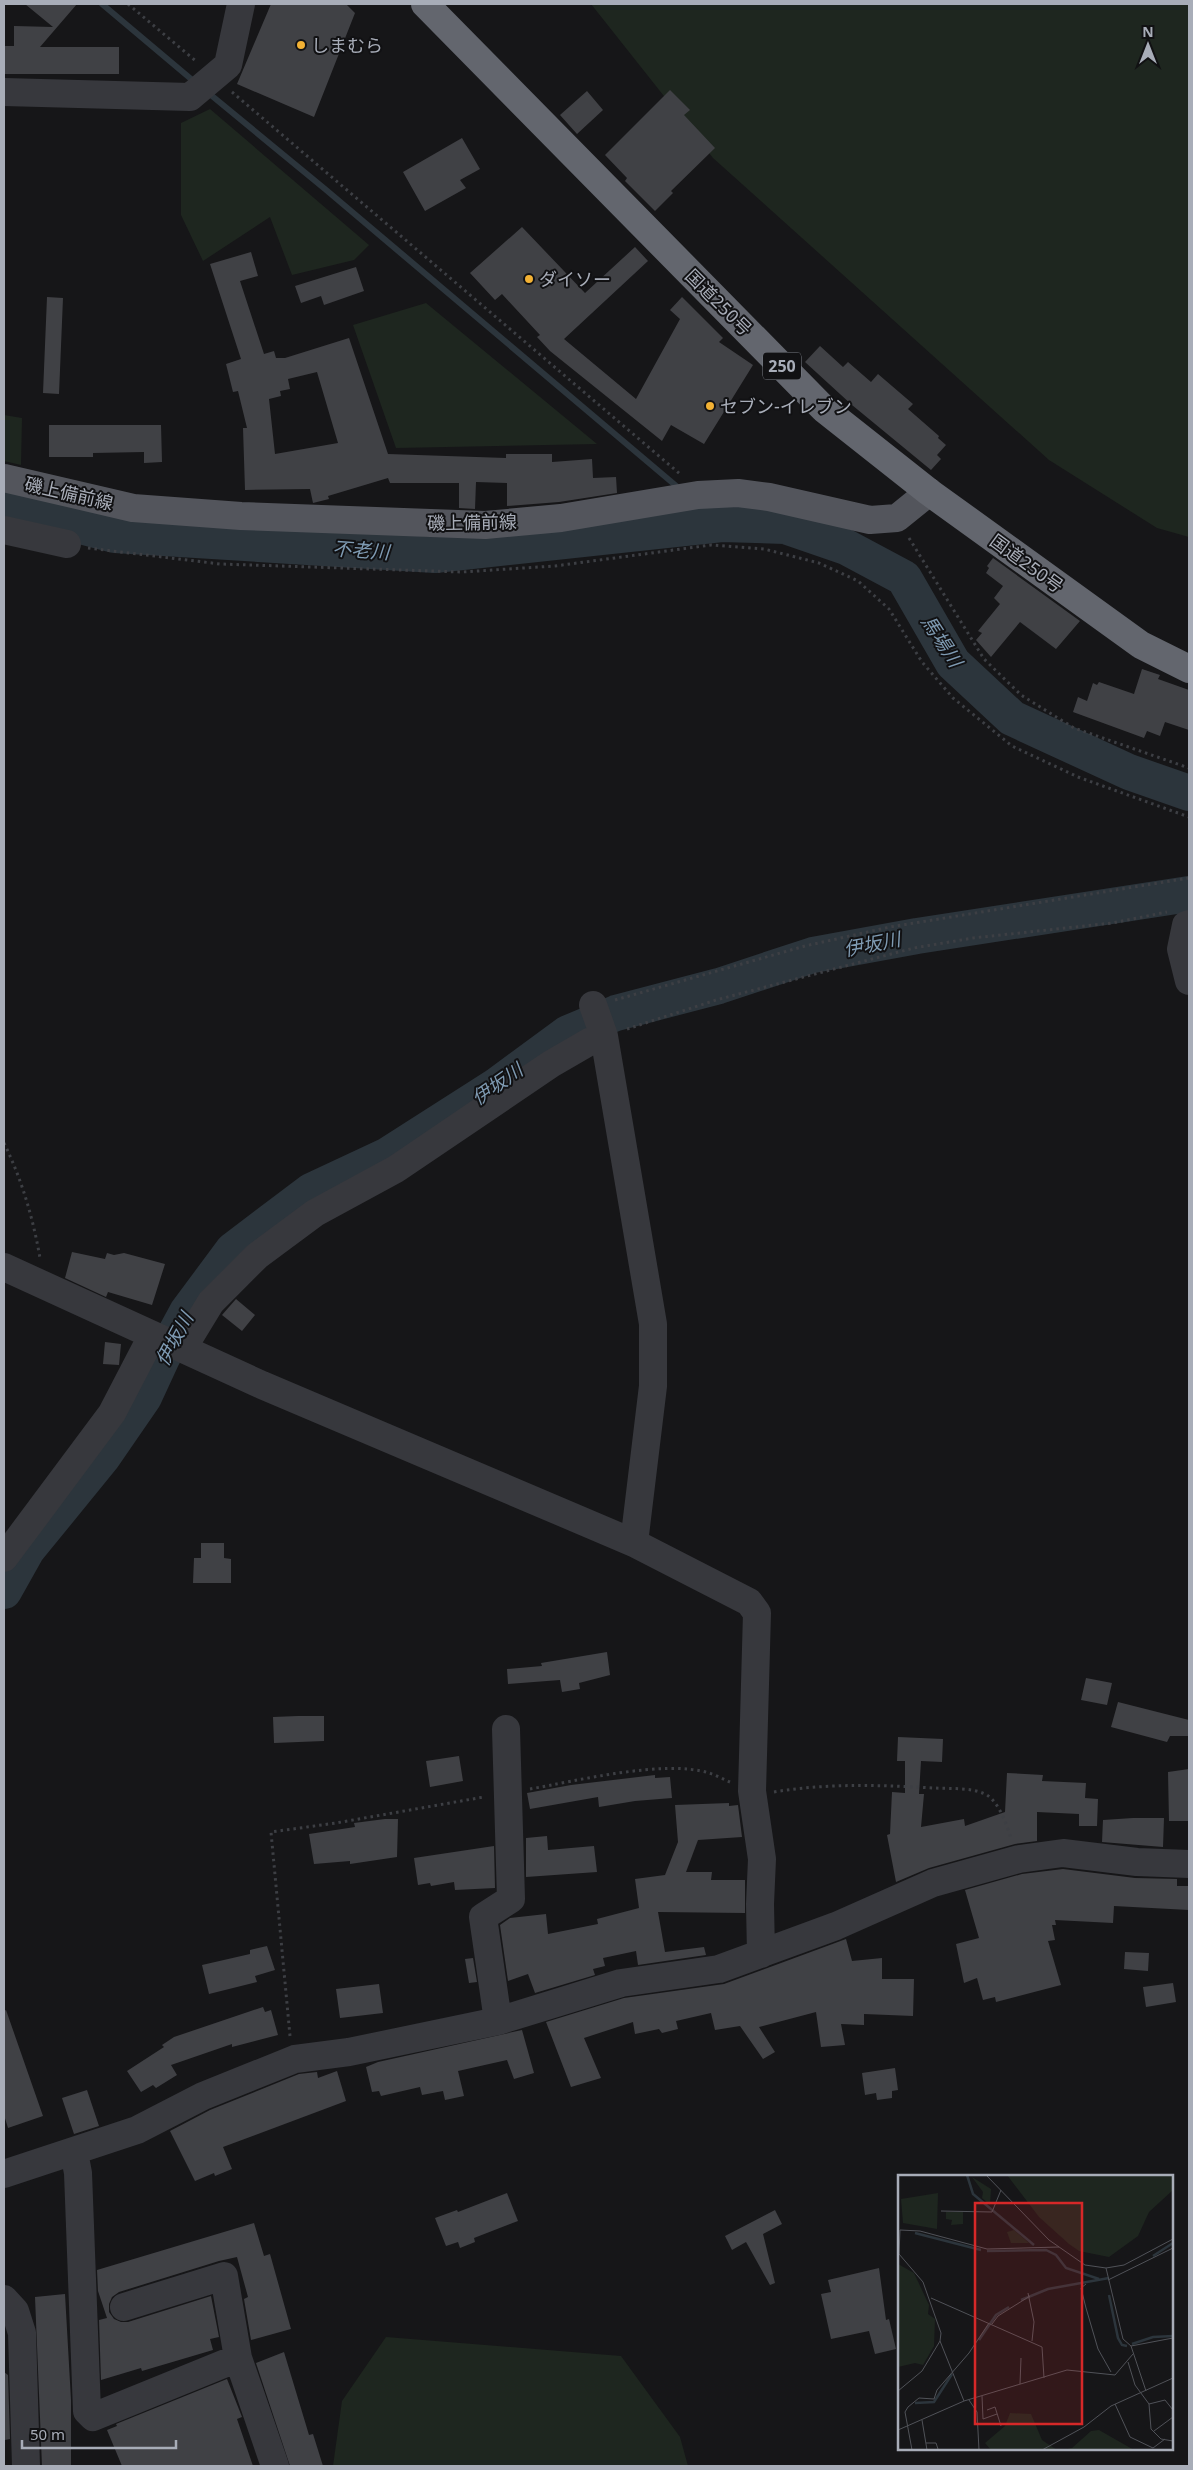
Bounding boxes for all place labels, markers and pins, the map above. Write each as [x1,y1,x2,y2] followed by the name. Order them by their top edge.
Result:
[311,33,383,57] place label: しまむら
[295,39,307,51] marker: しまむら
[539,267,611,291] place label: ダイソー
[523,273,535,285] marker: ダイソー
[720,394,852,418] place label: セブン-イレブン
[704,400,716,412] marker: セブン-イレブン

